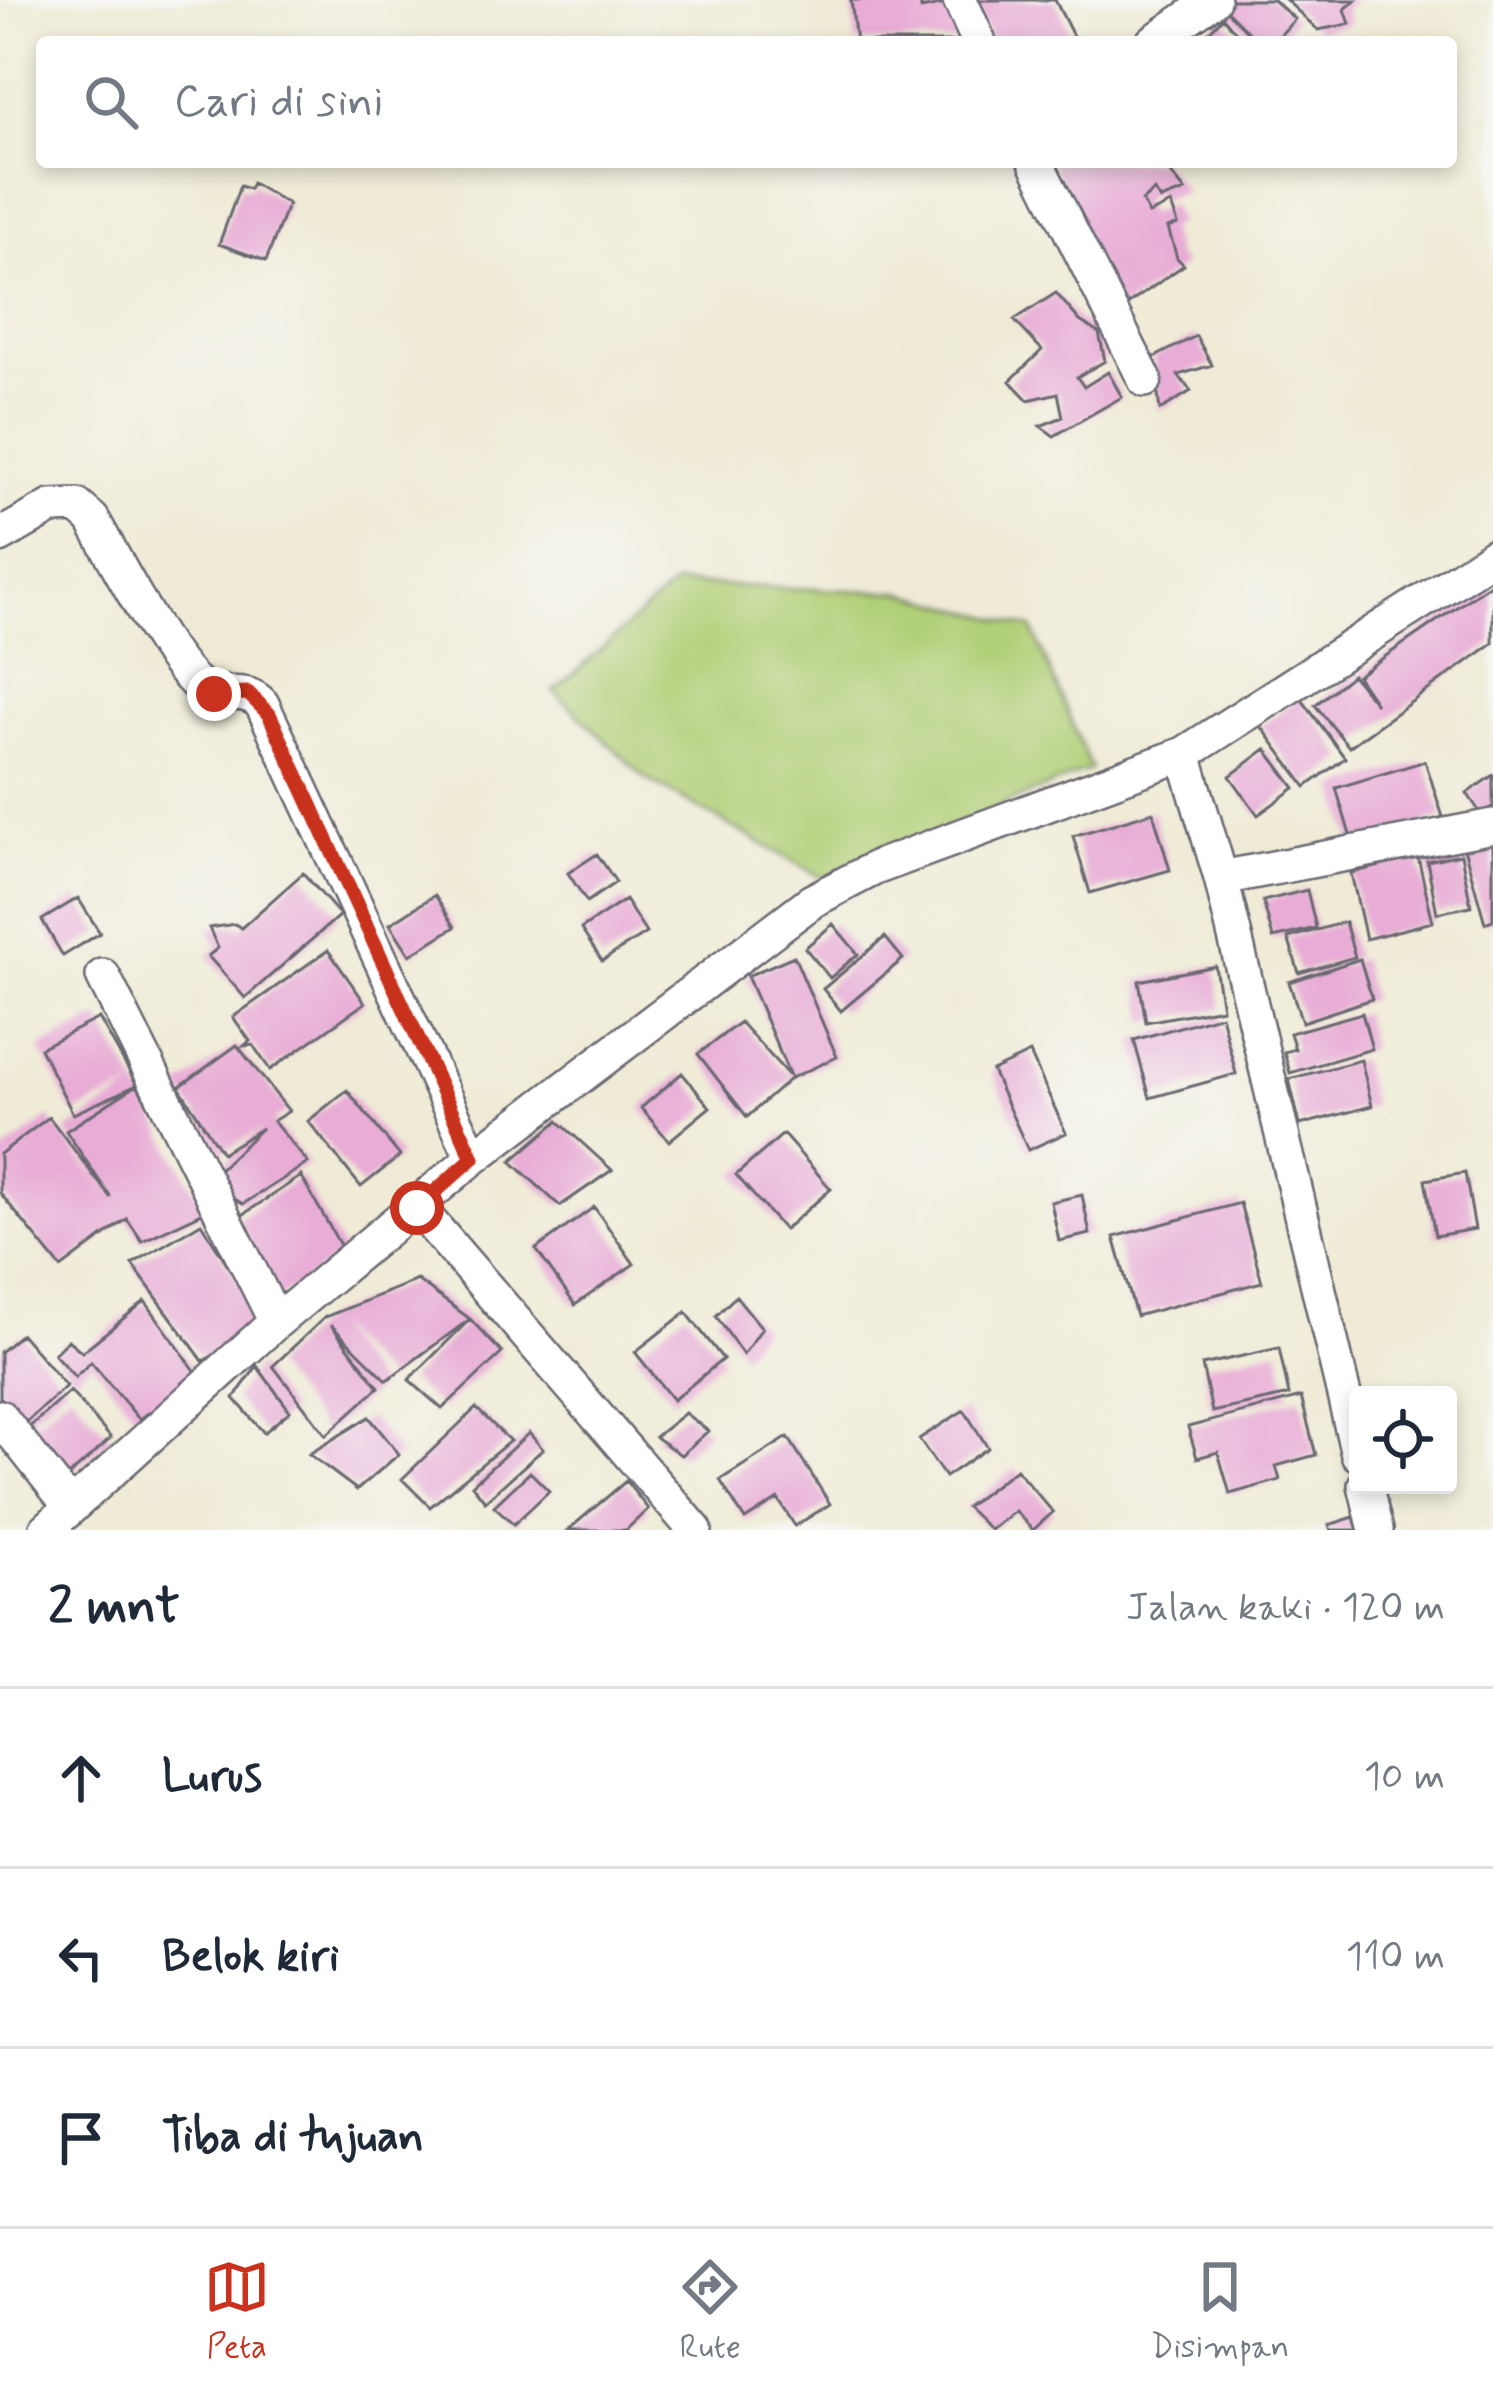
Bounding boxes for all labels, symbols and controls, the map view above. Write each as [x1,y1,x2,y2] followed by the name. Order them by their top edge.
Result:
[36,36,1457,168] search box
[78,69,144,135] icon: search
[174,73,383,132] text: Cari di sini
[187,667,241,721] route end
[390,1181,444,1235] route start
[1349,1386,1457,1494] map controls
[1349,1386,1457,1494] button: locate
[48,1575,180,1641] text: 2 mnt
[1126,1583,1445,1634] text: Jalan kaki · 120 m
[48,1745,114,1811] icon: ahead
[162,1748,262,1807] text: Lurus
[1364,1752,1445,1803] text: 10 m
[48,1925,114,1991] icon: left
[162,1928,339,1987] text: Belok kiri
[1346,1932,1445,1983] text: 110 m
[48,2105,114,2171] icon: arrive
[162,2108,424,2167] text: Tiba di tujuan
[204,2254,270,2370] tab: Peta
[677,2254,743,2370] tab: Rute
[1151,2254,1289,2370] tab: Disimpan

